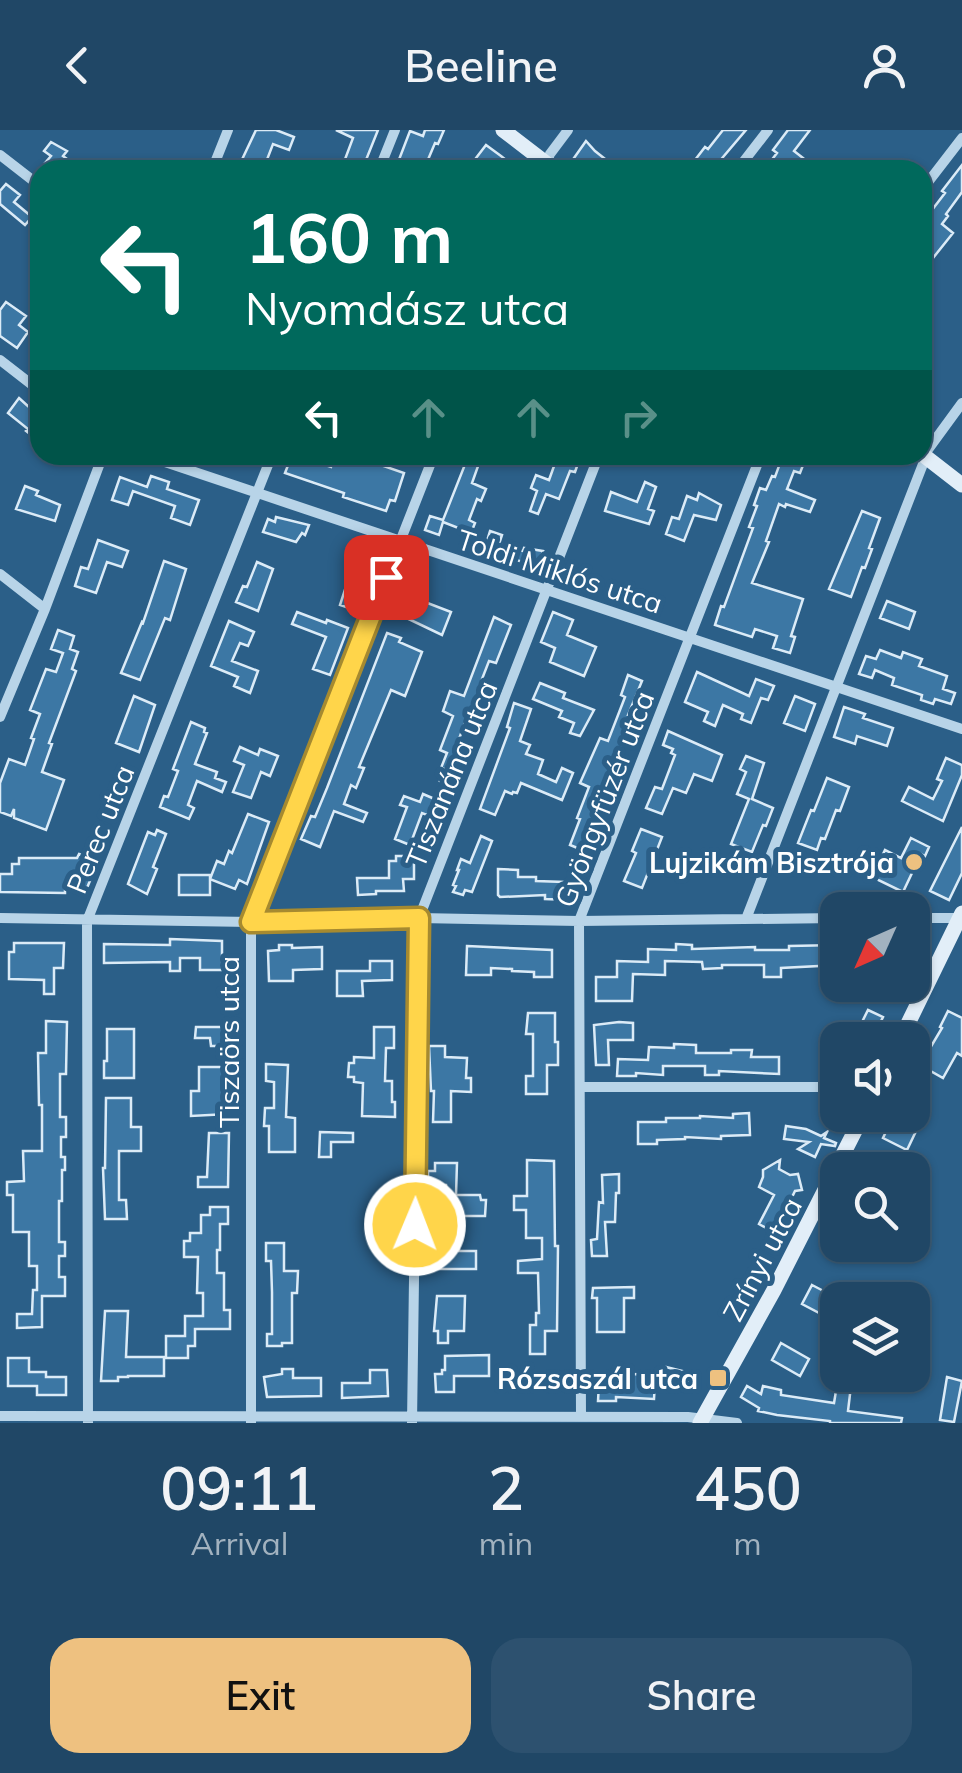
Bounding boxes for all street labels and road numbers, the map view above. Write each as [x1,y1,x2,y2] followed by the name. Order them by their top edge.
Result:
[453,521,667,621] street label: Toldi Miklós utca
[398,675,504,873] street label: Tiszanána utca
[547,686,661,912] street label: Gyöngyfüzér utca
[58,760,142,898] street label: Perec utca
[211,956,246,1128] street label: Tiszaörs utca
[715,1191,809,1327] street label: Zrínyi utca

